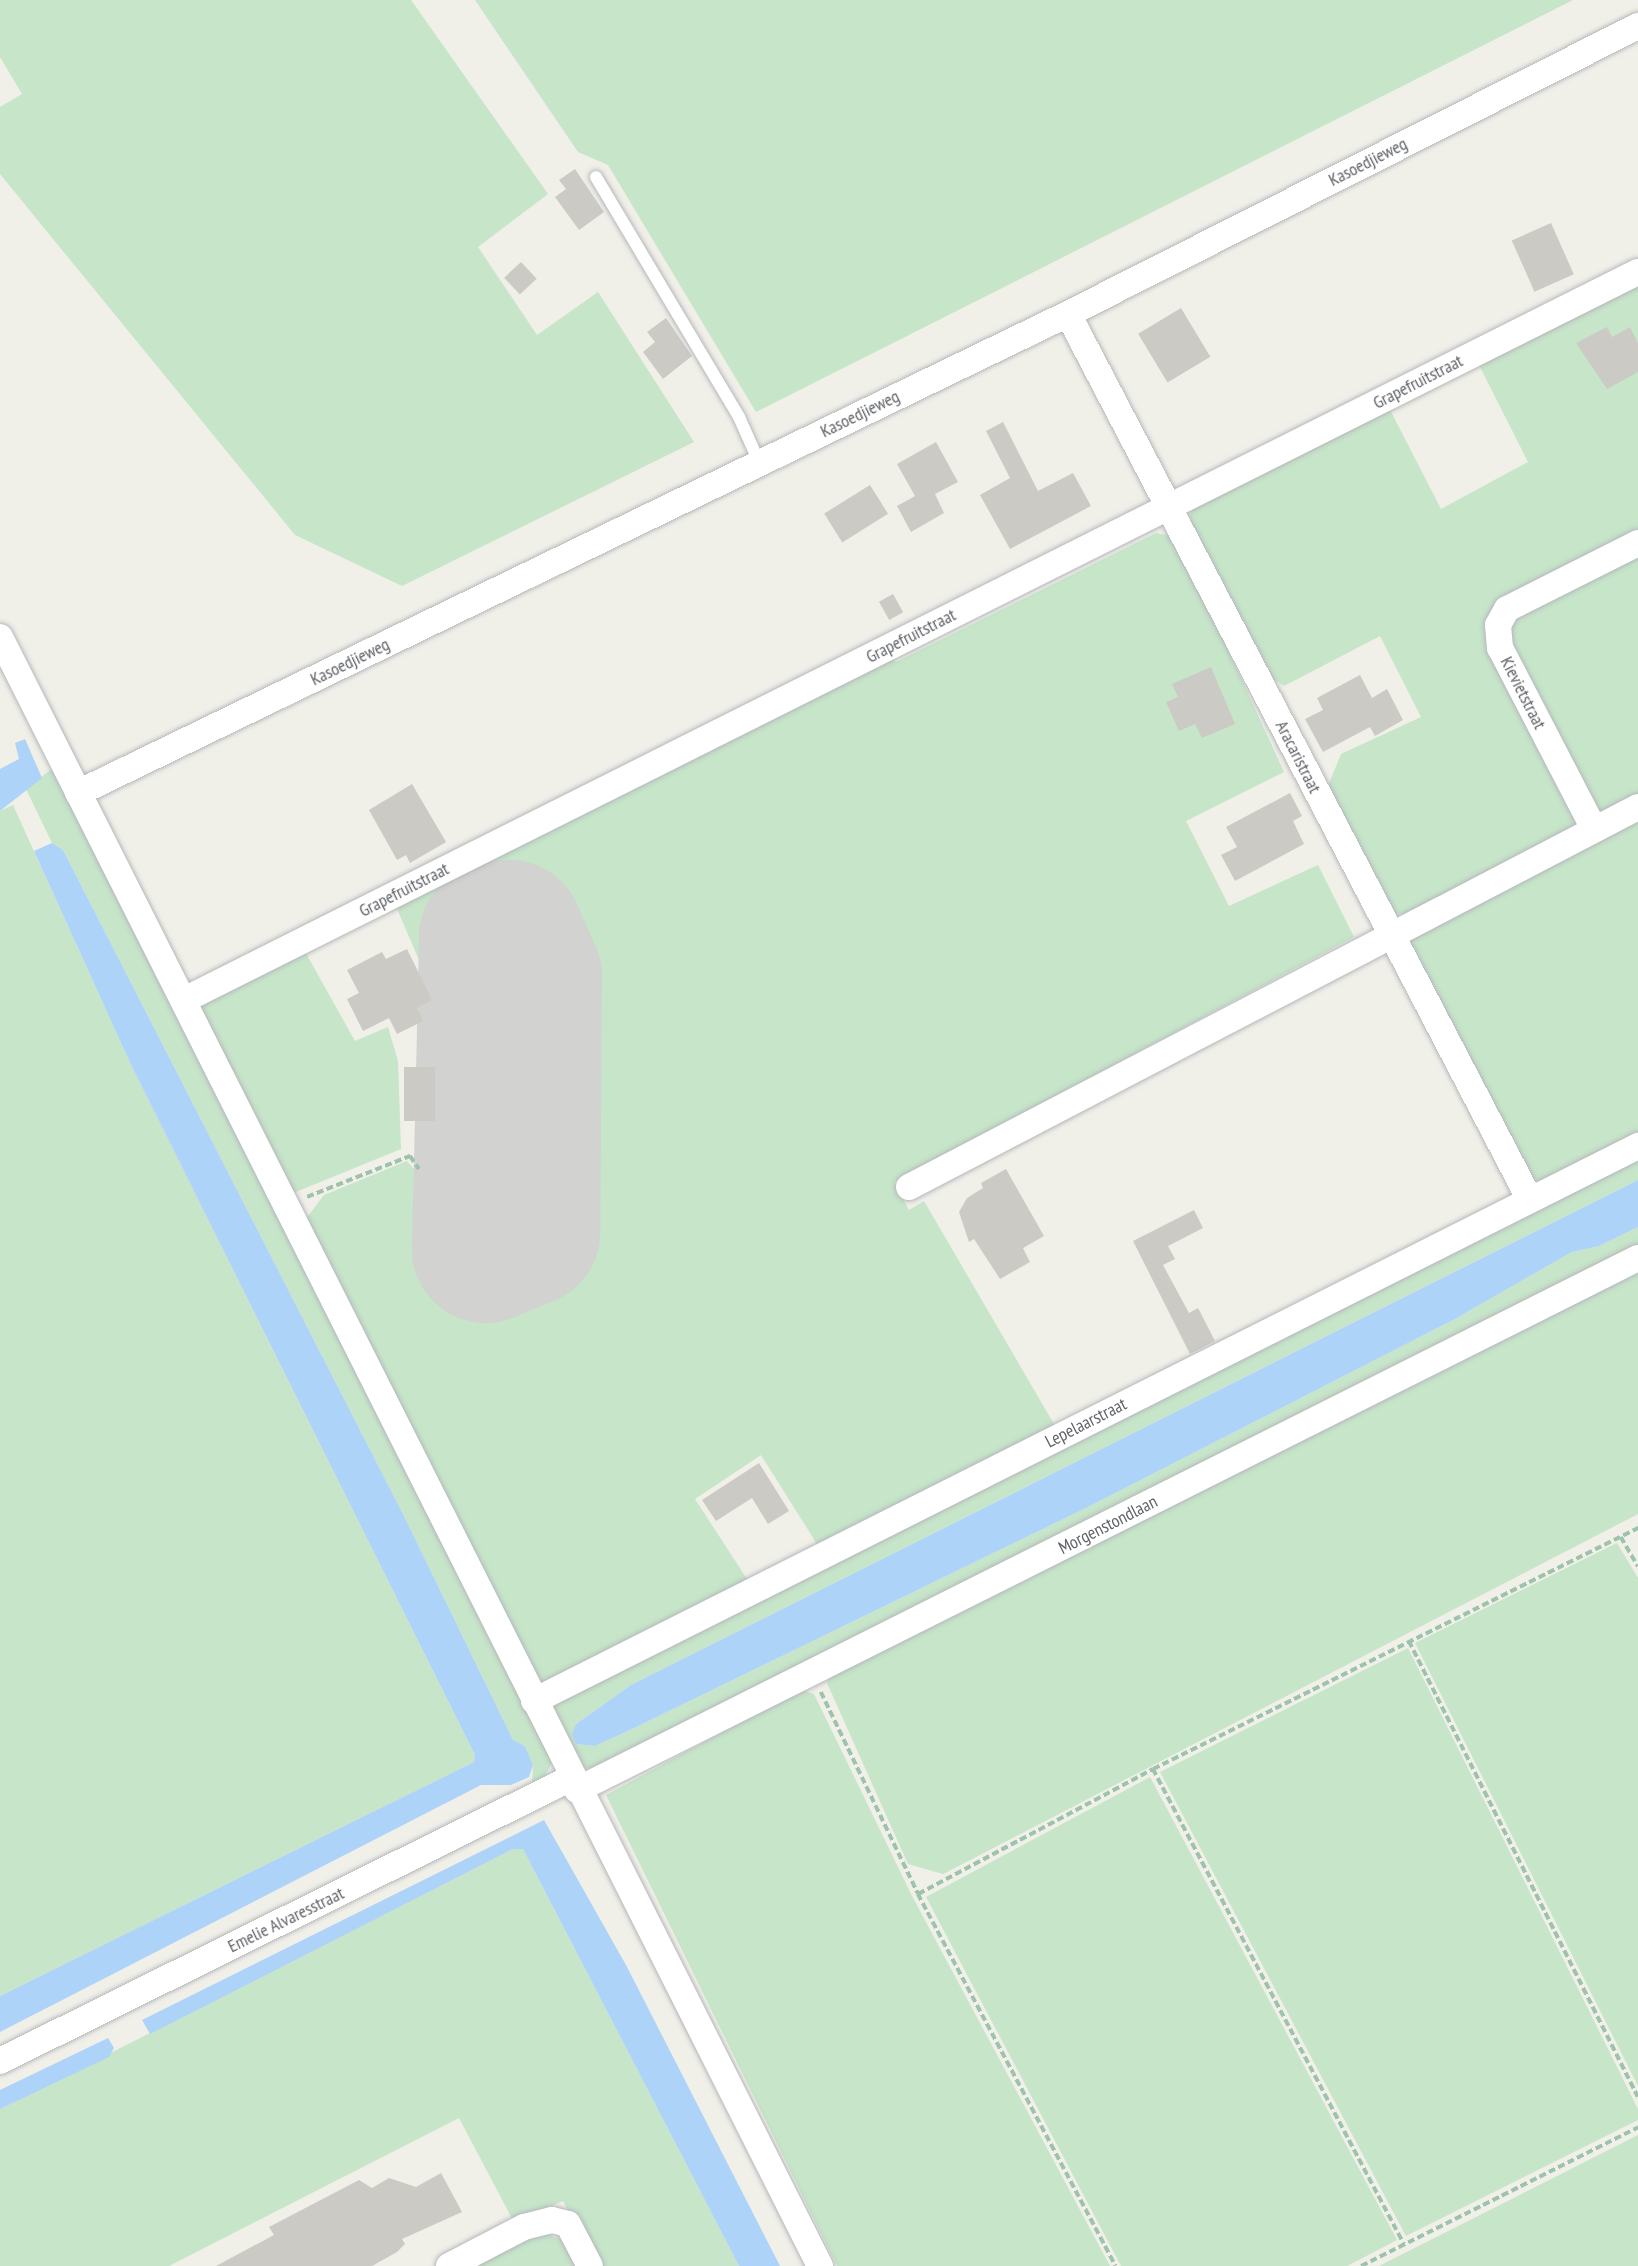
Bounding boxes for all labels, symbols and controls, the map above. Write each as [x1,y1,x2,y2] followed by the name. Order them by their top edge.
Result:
[1325,133,1411,191] street label: Kasoedjieweg
[1370,350,1466,414] street label: Grapefruitstraat
[817,386,903,442] street label: Kasoedjieweg
[863,604,959,668] street label: Grapefruitstraat
[307,634,393,690] street label: Kasoedjieweg
[1496,653,1550,733] street label: Kievietstraat
[1271,717,1325,797] street label: Aracaristraat
[356,858,452,922] street label: Grapefruitstraat
[1042,1393,1130,1453] street label: Lepelaarstraat
[1055,1491,1161,1559] street label: Morgenstondlaan
[224,1882,348,1958] street label: Emelie Alvaresstraat

